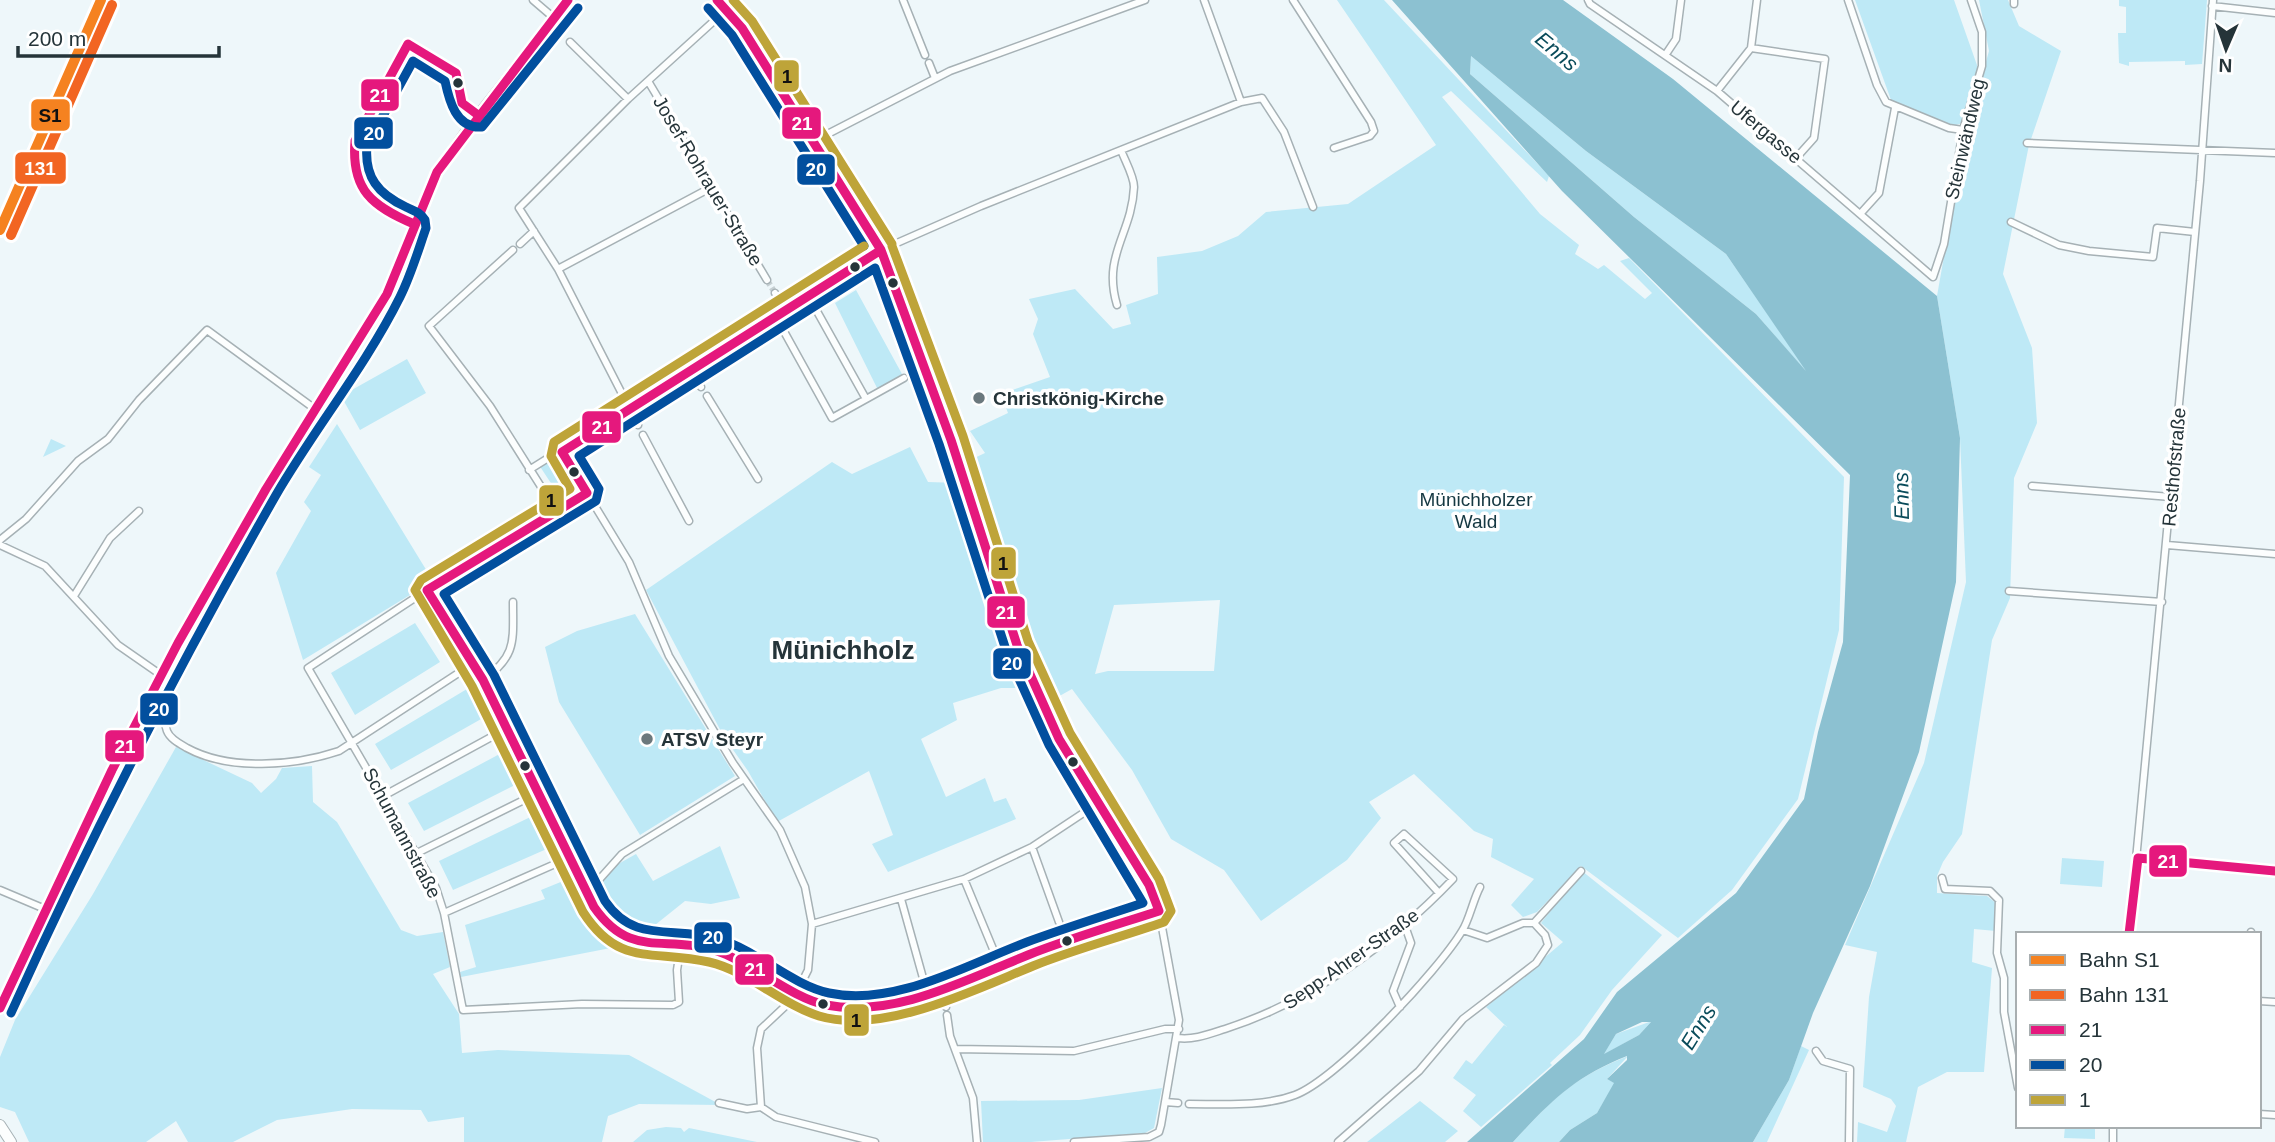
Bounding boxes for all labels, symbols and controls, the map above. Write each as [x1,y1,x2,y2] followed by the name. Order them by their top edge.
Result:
[18,14,219,58] scale bar
[2191,14,2261,84] north arrow
[28,27,86,50] text: 200 m
[1531,27,1583,76] water label: Enns
[2218,55,2233,76] text: N
[773,59,800,93] line badge: 1
[782,66,793,87] text: 1
[451,76,465,90] unlabelled marker
[1941,76,1989,202] street label: Steinwändweg
[360,78,400,112] line badge: 21
[369,85,391,106] text: 21
[649,92,767,270] street label: Josef-Rohrauer-Straße
[1726,96,1806,168] street label: Ufergasse
[30,98,71,132] line badge: S1
[38,105,62,126] text: S1
[781,106,822,140] line badge: 21
[791,113,813,134] text: 21
[353,116,394,150] line badge: 20
[363,123,385,144] text: 20
[14,151,67,185] line badge: 131
[796,153,836,186] line badge: 20
[24,158,56,179] text: 131
[805,159,827,180] text: 20
[848,260,862,274] unlabelled marker
[886,276,900,290] unlabelled marker
[993,388,1164,409] place label: Christkönig-Kirche
[971,390,987,406] marker: Christkönig-Kirche
[2158,407,2190,527] street label: Resthofstraße
[581,410,622,444] line badge: 21
[591,417,613,438] text: 21
[567,465,581,479] unlabelled marker
[1889,471,1913,520] water label: Enns
[538,484,565,517] line badge: 1
[1420,489,1533,532] park label: Münichholzer Wald
[546,490,557,511] text: 1
[990,546,1017,580] line badge: 1
[998,553,1009,574] text: 1
[986,595,1026,629] line badge: 21
[995,602,1017,623] text: 21
[772,635,914,665] district label: Münichholz
[992,647,1032,680] line badge: 20
[1001,653,1023,674] text: 20
[139,692,179,726] line badge: 20
[148,699,170,720] text: 20
[104,729,145,763] line badge: 21
[661,729,764,750] place label: ATSV Steyr
[639,731,655,747] marker: ATSV Steyr
[114,736,136,757] text: 21
[1066,755,1080,769] unlabelled marker
[518,759,532,773] unlabelled marker
[359,764,445,902] street label: Schumannstraße
[2148,844,2188,878] line badge: 21
[2157,851,2179,872] text: 21
[1279,904,1423,1014] street label: Sepp-Ahrer-Straße
[693,921,733,954] line badge: 20
[702,927,724,948] text: 20
[2016,932,2261,1128] legend
[1060,934,1074,948] unlabelled marker
[2079,948,2160,971] text: Bahn S1
[734,953,775,986] line badge: 21
[744,959,766,980] text: 21
[2079,983,2169,1006] text: Bahn 131
[816,997,830,1011] unlabelled marker
[1676,1000,1721,1053] water label: Enns
[843,1003,870,1037] line badge: 1
[851,1010,862,1031] text: 1
[2079,1018,2102,1041] text: 21
[2079,1053,2102,1076] text: 20
[2079,1088,2091,1111] text: 1

